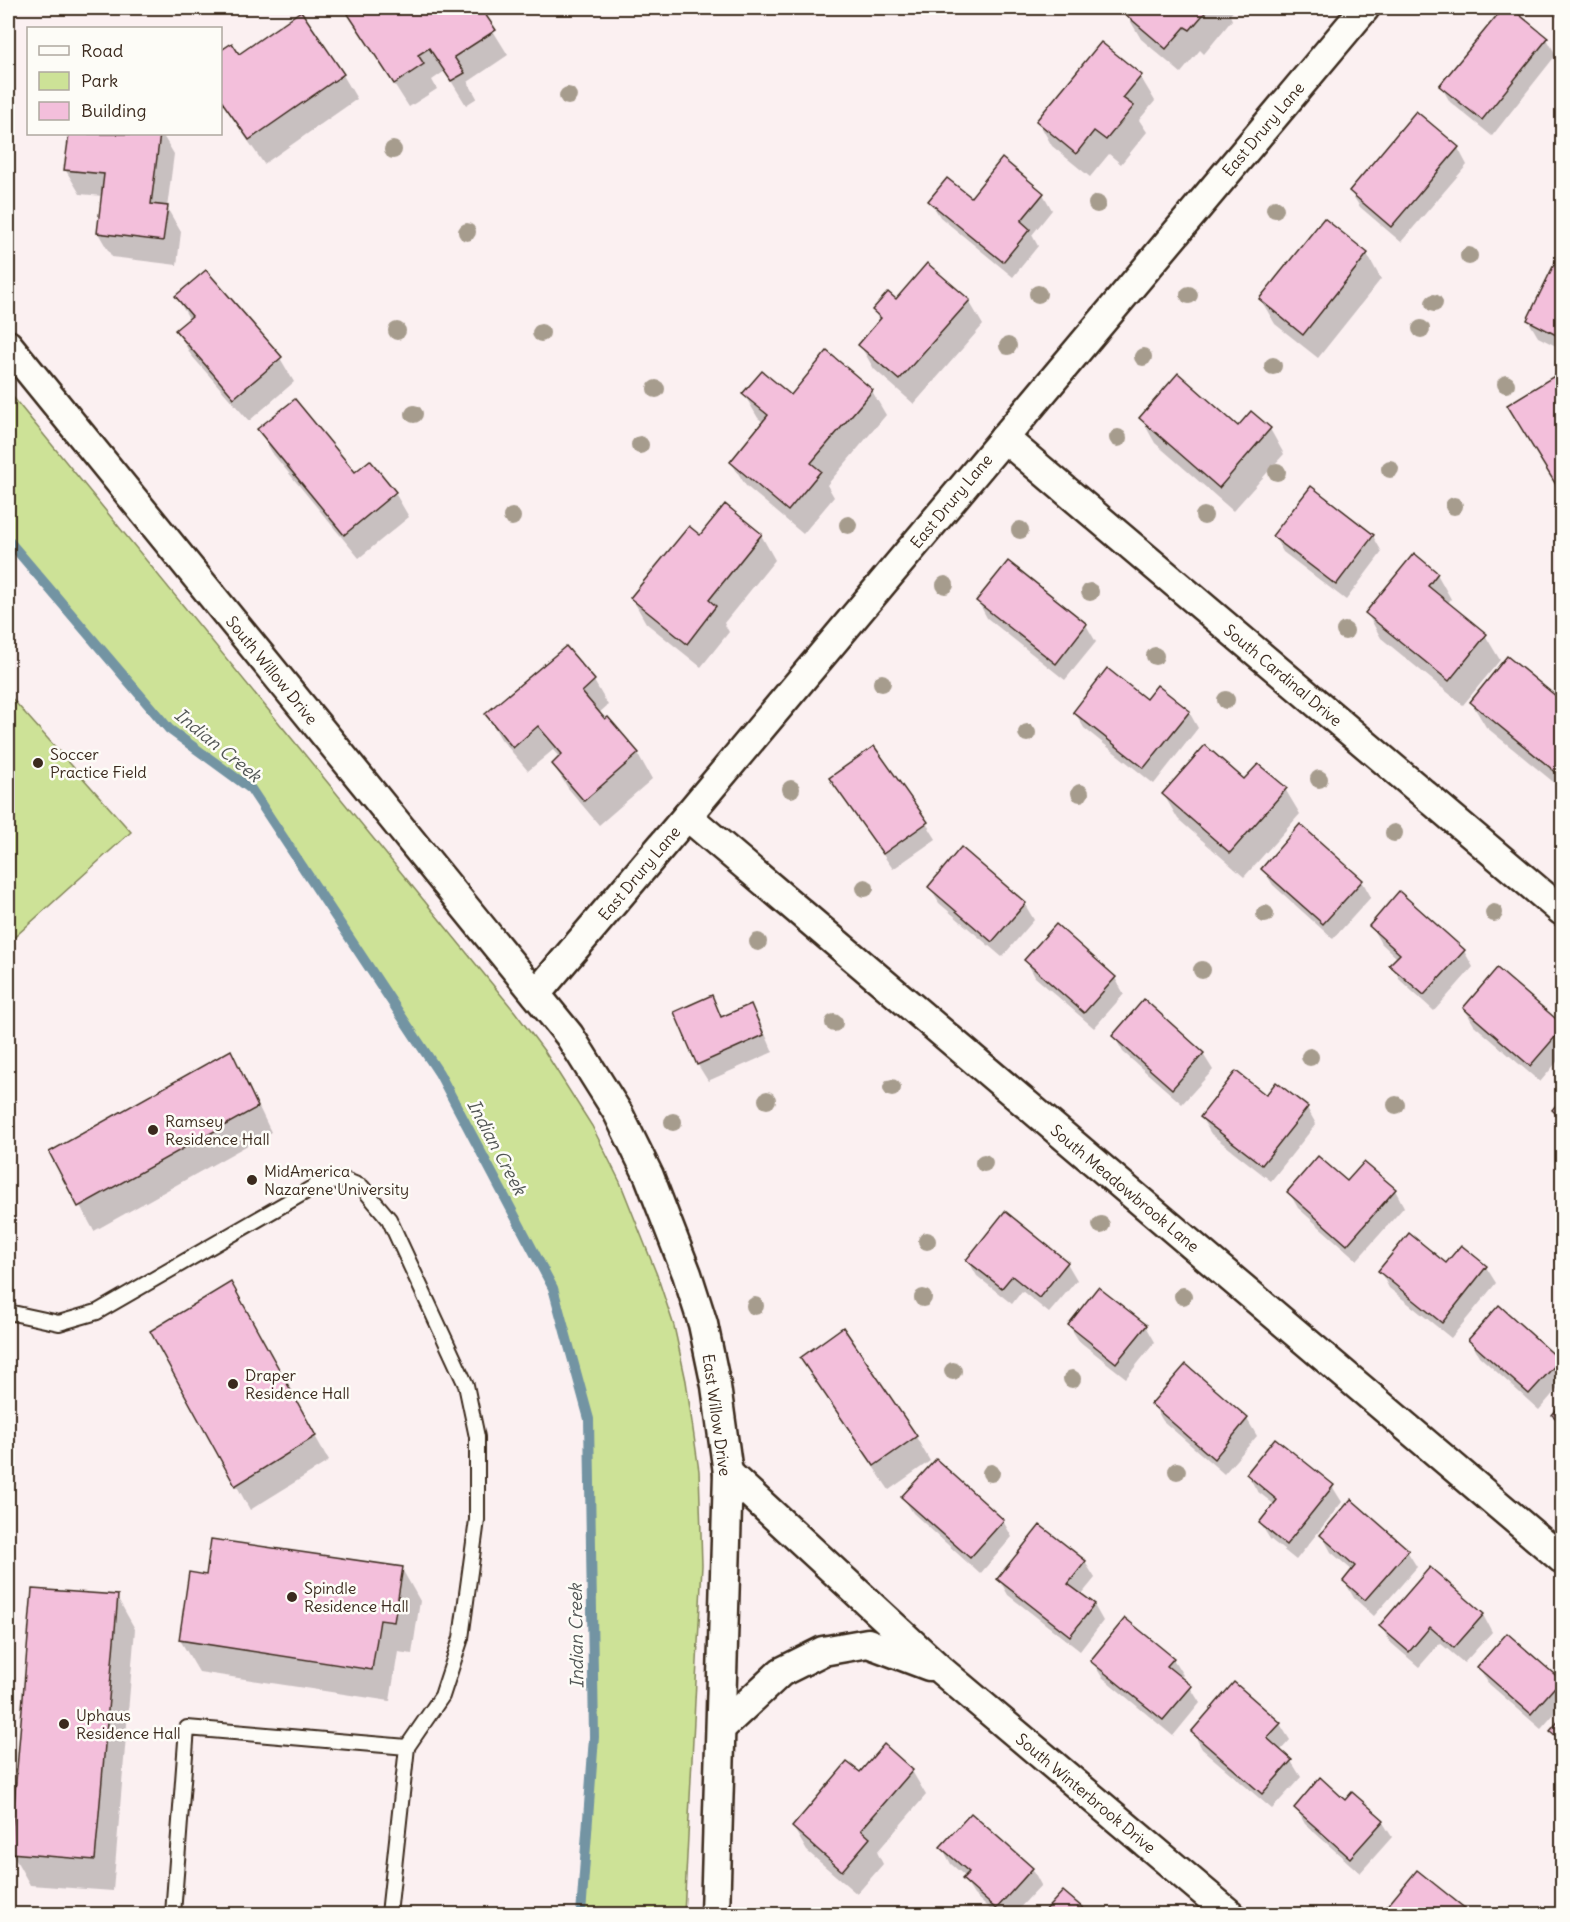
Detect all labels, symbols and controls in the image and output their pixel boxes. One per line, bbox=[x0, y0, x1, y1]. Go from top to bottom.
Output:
legend bbox=[27, 27, 222, 135]
text: Road bbox=[81, 39, 124, 62]
text: Park bbox=[81, 69, 118, 92]
street label: East Drury Lane bbox=[1218, 78, 1308, 180]
text: Building bbox=[81, 99, 146, 122]
street label: East Drury Lane bbox=[906, 450, 996, 552]
street label: South Willow Drive bbox=[222, 612, 322, 728]
street label: South Cardinal Drive bbox=[1220, 620, 1346, 730]
water label: Indian Creek bbox=[170, 703, 267, 788]
place label: Soccer Practice Field bbox=[50, 744, 147, 782]
marker: Soccer Practice Field bbox=[31, 756, 45, 770]
street label: East Drury Lane bbox=[594, 822, 684, 924]
water label: Indian Creek bbox=[462, 1095, 533, 1200]
place label: Ramsey Residence Hall bbox=[165, 1111, 270, 1149]
street label: South Meadowbrook Lane bbox=[1047, 1120, 1203, 1256]
marker: Ramsey Residence Hall bbox=[146, 1123, 160, 1137]
place label: MidAmerica Nazarene University bbox=[264, 1161, 409, 1199]
marker: MidAmerica Nazarene University bbox=[245, 1173, 259, 1187]
street label: East Willow Drive bbox=[699, 1353, 735, 1477]
place label: Draper Residence Hall bbox=[245, 1365, 350, 1403]
marker: Draper Residence Hall bbox=[226, 1377, 240, 1391]
place label: Spindle Residence Hall bbox=[304, 1578, 409, 1616]
water label: Indian Creek bbox=[564, 1582, 588, 1689]
marker: Spindle Residence Hall bbox=[285, 1590, 299, 1604]
place label: Uphaus Residence Hall bbox=[76, 1705, 181, 1743]
marker: Uphaus Residence Hall bbox=[57, 1717, 71, 1731]
street label: South Winterbrook Drive bbox=[1012, 1729, 1160, 1857]

